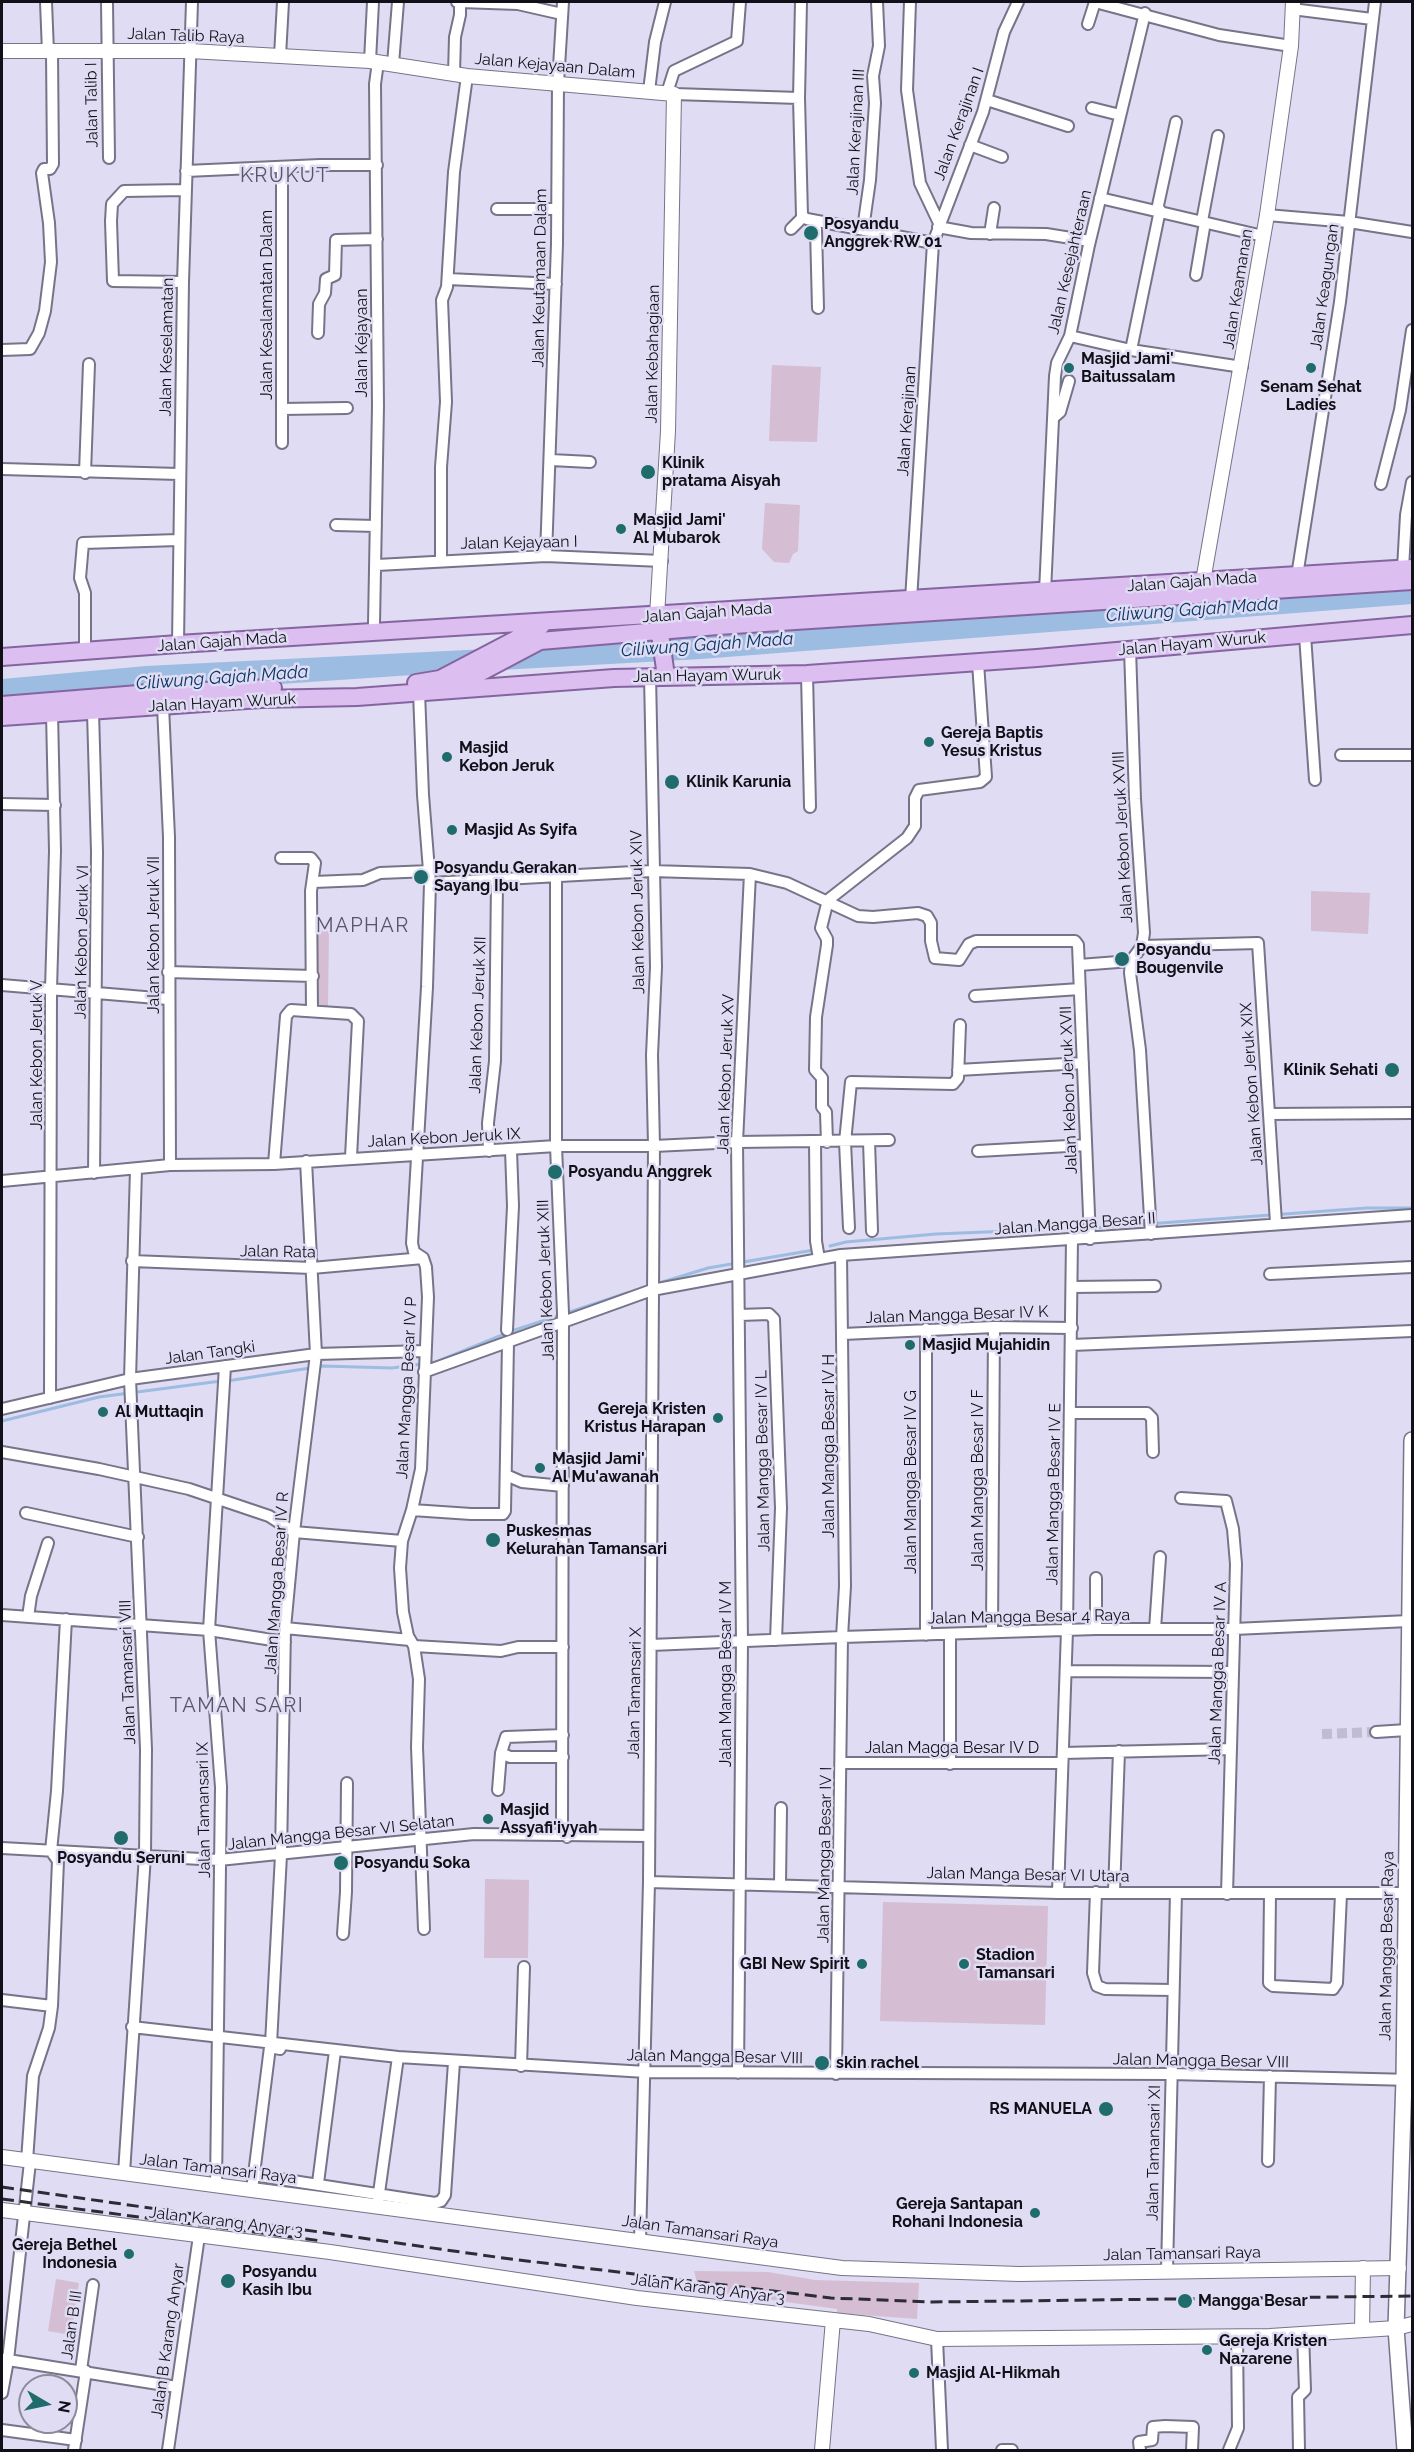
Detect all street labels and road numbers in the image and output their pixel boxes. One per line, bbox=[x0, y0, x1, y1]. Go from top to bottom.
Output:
street label: Jalan Talib Raya bbox=[127, 24, 245, 48]
street label: Jalan Kejayaan Dalam bbox=[474, 49, 636, 83]
street label: Jalan Talib I bbox=[82, 62, 102, 148]
street label: Jalan Kerajinan I bbox=[930, 65, 988, 183]
street label: Jalan Kerajinan III bbox=[843, 68, 869, 196]
street label: Jalan Keutamaan Dalam bbox=[529, 188, 551, 368]
street label: Jalan Kesejahteraan bbox=[1044, 188, 1096, 336]
street label: Jalan Kesalamatan Dalam bbox=[257, 210, 277, 400]
street label: Jalan Keagungan bbox=[1307, 223, 1343, 351]
street label: Jalan Keamanan bbox=[1219, 228, 1257, 350]
street label: Jalan Keselamatan bbox=[156, 277, 178, 417]
street label: Jalan Kebahagiaan bbox=[642, 284, 664, 424]
street label: Jalan Kejayaan bbox=[352, 288, 372, 398]
street label: Jalan Kerajinan bbox=[894, 365, 920, 477]
street label: Jalan Kejayaan I bbox=[460, 532, 578, 554]
street label: Jalan Gajah Mada bbox=[1126, 568, 1258, 596]
street label: Jalan Gajah Mada bbox=[641, 599, 773, 627]
street label: Jalan Gajah Mada bbox=[156, 628, 288, 656]
street label: Jalan Hayam Wuruk bbox=[1117, 628, 1267, 660]
street label: Jalan Hayam Wuruk bbox=[633, 665, 781, 687]
street label: Jalan Hayam Wuruk bbox=[148, 690, 296, 716]
street label: Jalan Kebon Jeruk XVIII bbox=[1109, 750, 1137, 924]
street label: Jalan Kebon Jeruk XIV bbox=[627, 830, 649, 994]
street label: Jalan Kebon Jeruk VII bbox=[144, 856, 164, 1014]
street label: Jalan Kebon Jeruk VI bbox=[71, 865, 93, 1019]
street label: Jalan Kebon Jeruk XII bbox=[466, 936, 490, 1094]
street label: Jalan Kebon Jeruk V bbox=[27, 980, 47, 1130]
street label: Jalan Kebon Jeruk XV bbox=[714, 994, 738, 1154]
street label: Jalan Kebon Jeruk XIX bbox=[1237, 1002, 1267, 1166]
street label: Jalan Kebon Jeruk XVII bbox=[1056, 1006, 1082, 1174]
street label: Jalan Kebon Jeruk IX bbox=[367, 1124, 521, 1152]
street label: Jalan Kebon Jeruk XIII bbox=[534, 1199, 558, 1361]
street label: Jalan Mangga Besar II bbox=[994, 1209, 1156, 1239]
street label: Jalan Rata bbox=[240, 1242, 316, 1262]
street label: Jalan Mangga Besar IV P bbox=[393, 1296, 421, 1480]
street label: Jalan Mangga Besar IV K bbox=[865, 1302, 1049, 1328]
street label: Jalan Tangki bbox=[164, 1337, 256, 1369]
street label: Jalan Mangga Besar IV H bbox=[819, 1354, 839, 1538]
street label: Jalan Mangga Besar IV L bbox=[752, 1370, 774, 1552]
street label: Jalan Mangga Besar IV F bbox=[968, 1389, 988, 1571]
street label: Jalan Mangga Besar IV G bbox=[901, 1390, 921, 1574]
street label: Jalan Mangga Besar IV E bbox=[1043, 1403, 1065, 1585]
street label: Jalan Mangga Besar IV R bbox=[261, 1491, 293, 1675]
street label: Jalan Mangga Besar IV M bbox=[716, 1581, 736, 1767]
street label: Jalan Mangga Besar IV A bbox=[1205, 1581, 1231, 1765]
street label: Jalan Tamansari VIII bbox=[116, 1599, 140, 1745]
street label: Jalan Mangga Besar 4 Raya bbox=[928, 1606, 1130, 1628]
street label: Jalan Tamansari X bbox=[624, 1627, 646, 1759]
street label: Jalan Magga Besar IV D bbox=[865, 1738, 1039, 1758]
street label: Jalan Tamansari IX bbox=[193, 1742, 215, 1878]
street label: Jalan Mangga Besar IV I bbox=[814, 1767, 836, 1943]
street label: Jalan Mangga Besar VI Selatan bbox=[227, 1812, 455, 1854]
street label: Jalan Mangga Besar Raya bbox=[1376, 1851, 1398, 2041]
street label: Jalan Manga Besar VI Utara bbox=[926, 1864, 1130, 1886]
street label: Jalan Mangga Besar VIII bbox=[627, 2046, 803, 2068]
street label: Jalan Mangga Besar VIII bbox=[1113, 2050, 1289, 2072]
street label: Jalan Tamansari XI bbox=[1143, 2085, 1165, 2221]
street label: Jalan Tamansari Raya bbox=[138, 2150, 298, 2188]
street label: Jalan Karang Anyar 3 bbox=[148, 2203, 304, 2241]
street label: Jalan Tamansari Raya bbox=[620, 2212, 780, 2252]
street label: Jalan Tamansari Raya bbox=[1103, 2243, 1261, 2265]
street label: Jalan B Karang Anyar bbox=[148, 2262, 188, 2420]
street label: Jalan Karang Anyar 3 bbox=[630, 2270, 786, 2308]
street label: Jalan B III bbox=[58, 2289, 86, 2361]

